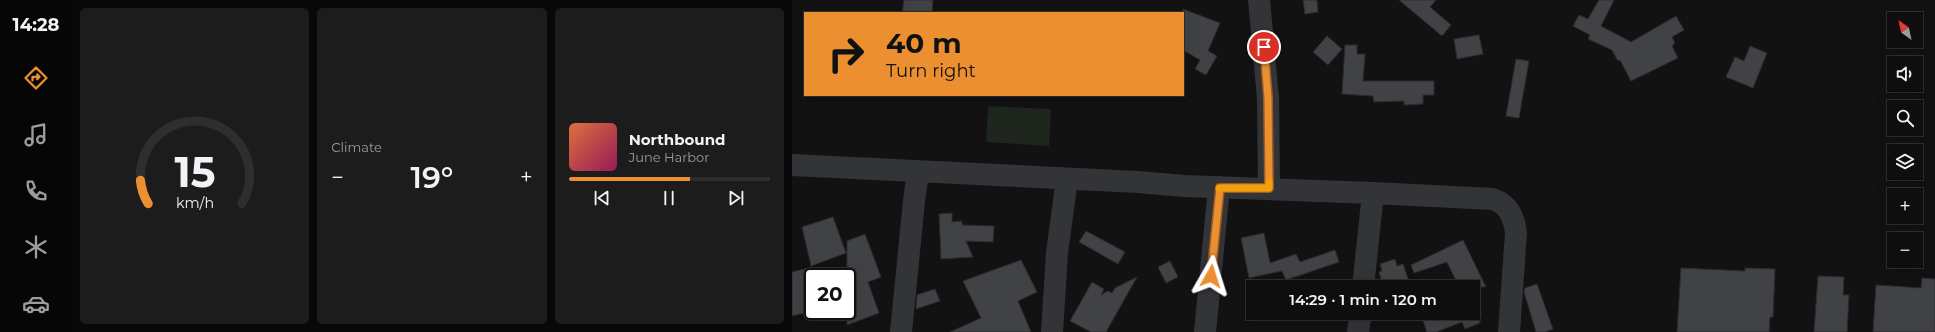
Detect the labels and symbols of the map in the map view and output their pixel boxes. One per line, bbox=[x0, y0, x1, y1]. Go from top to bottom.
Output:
north arrow bbox=[1887, 12, 1923, 48]
pin bbox=[1247, 30, 1281, 64]
position arrow bbox=[1190, 255, 1232, 297]
speed limit sign: 20 bbox=[804, 268, 856, 320]

